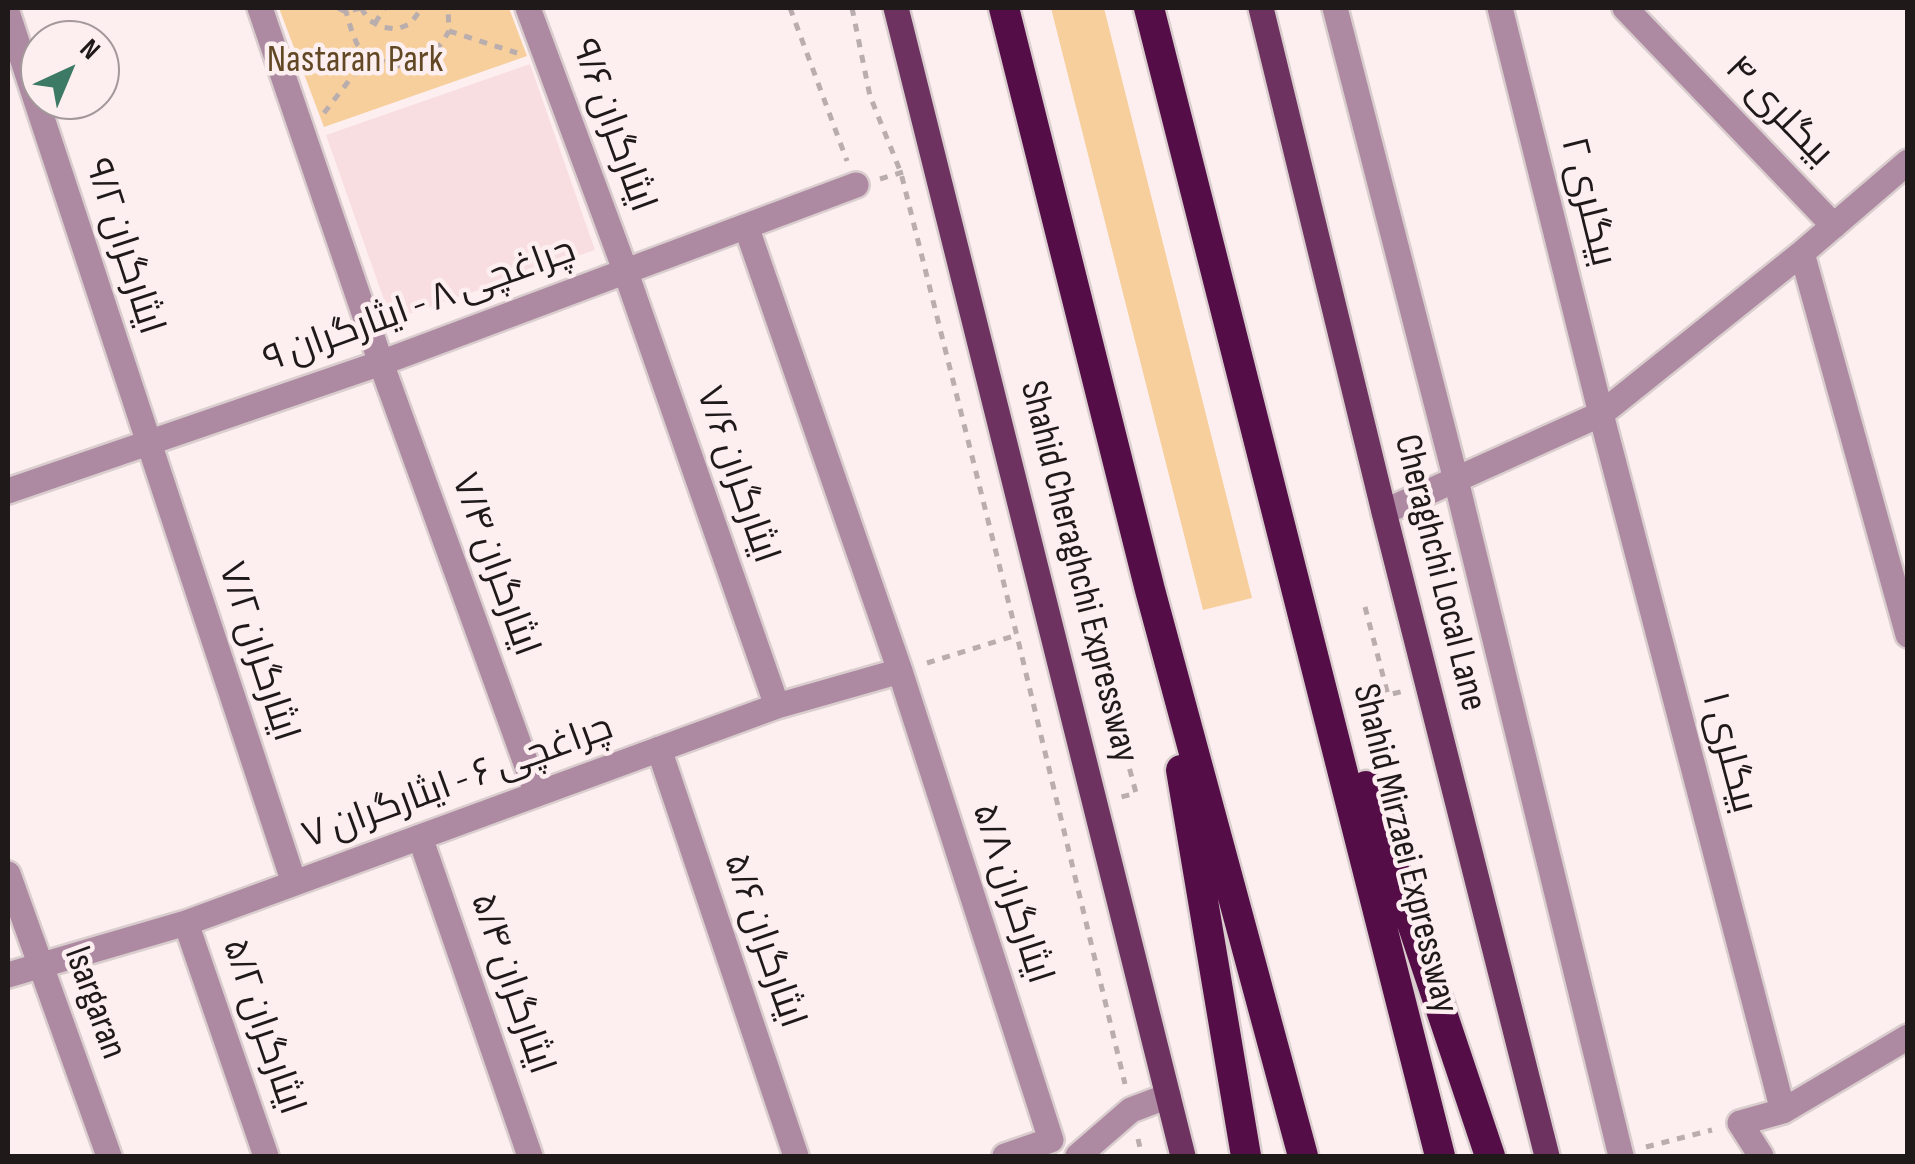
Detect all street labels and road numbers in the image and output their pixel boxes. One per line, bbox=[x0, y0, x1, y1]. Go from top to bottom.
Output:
street label: ایثارگران ۹/۶ bbox=[560, 33, 664, 219]
street label: بیگلری ۴ bbox=[1714, 47, 1842, 177]
street label: بیگلری ۲ bbox=[1549, 133, 1625, 271]
street label: ایثارگران ۹/۲ bbox=[73, 153, 173, 341]
street label: چراغچی ۸ - ایثارگران ۹ bbox=[258, 228, 582, 384]
street label: Shahid Cheraghchi Expressway bbox=[1009, 377, 1147, 767]
street label: ایثارگران ۷/۶ bbox=[684, 380, 788, 570]
street label: Cheraghchi Local Lane bbox=[1383, 430, 1495, 716]
street label: ایثارگران ۷/۴ bbox=[440, 467, 548, 663]
street label: ایثارگران ۷/۲ bbox=[207, 556, 307, 748]
street label: Shahid Mirzaei Expressway bbox=[1341, 680, 1467, 1018]
street label: بیگلری ۱ bbox=[1690, 688, 1766, 818]
street label: چراغچی ۶ - ایثارگران ۷ bbox=[297, 706, 619, 860]
street label: ایثارگران ۵/۸ bbox=[960, 798, 1062, 990]
street label: ایثارگران ۵/۶ bbox=[712, 848, 814, 1034]
street label: ایثارگران ۵/۴ bbox=[459, 888, 563, 1080]
street label: ایثارگران ۵/۲ bbox=[211, 933, 313, 1121]
street label: Isargaran bbox=[53, 941, 135, 1065]

